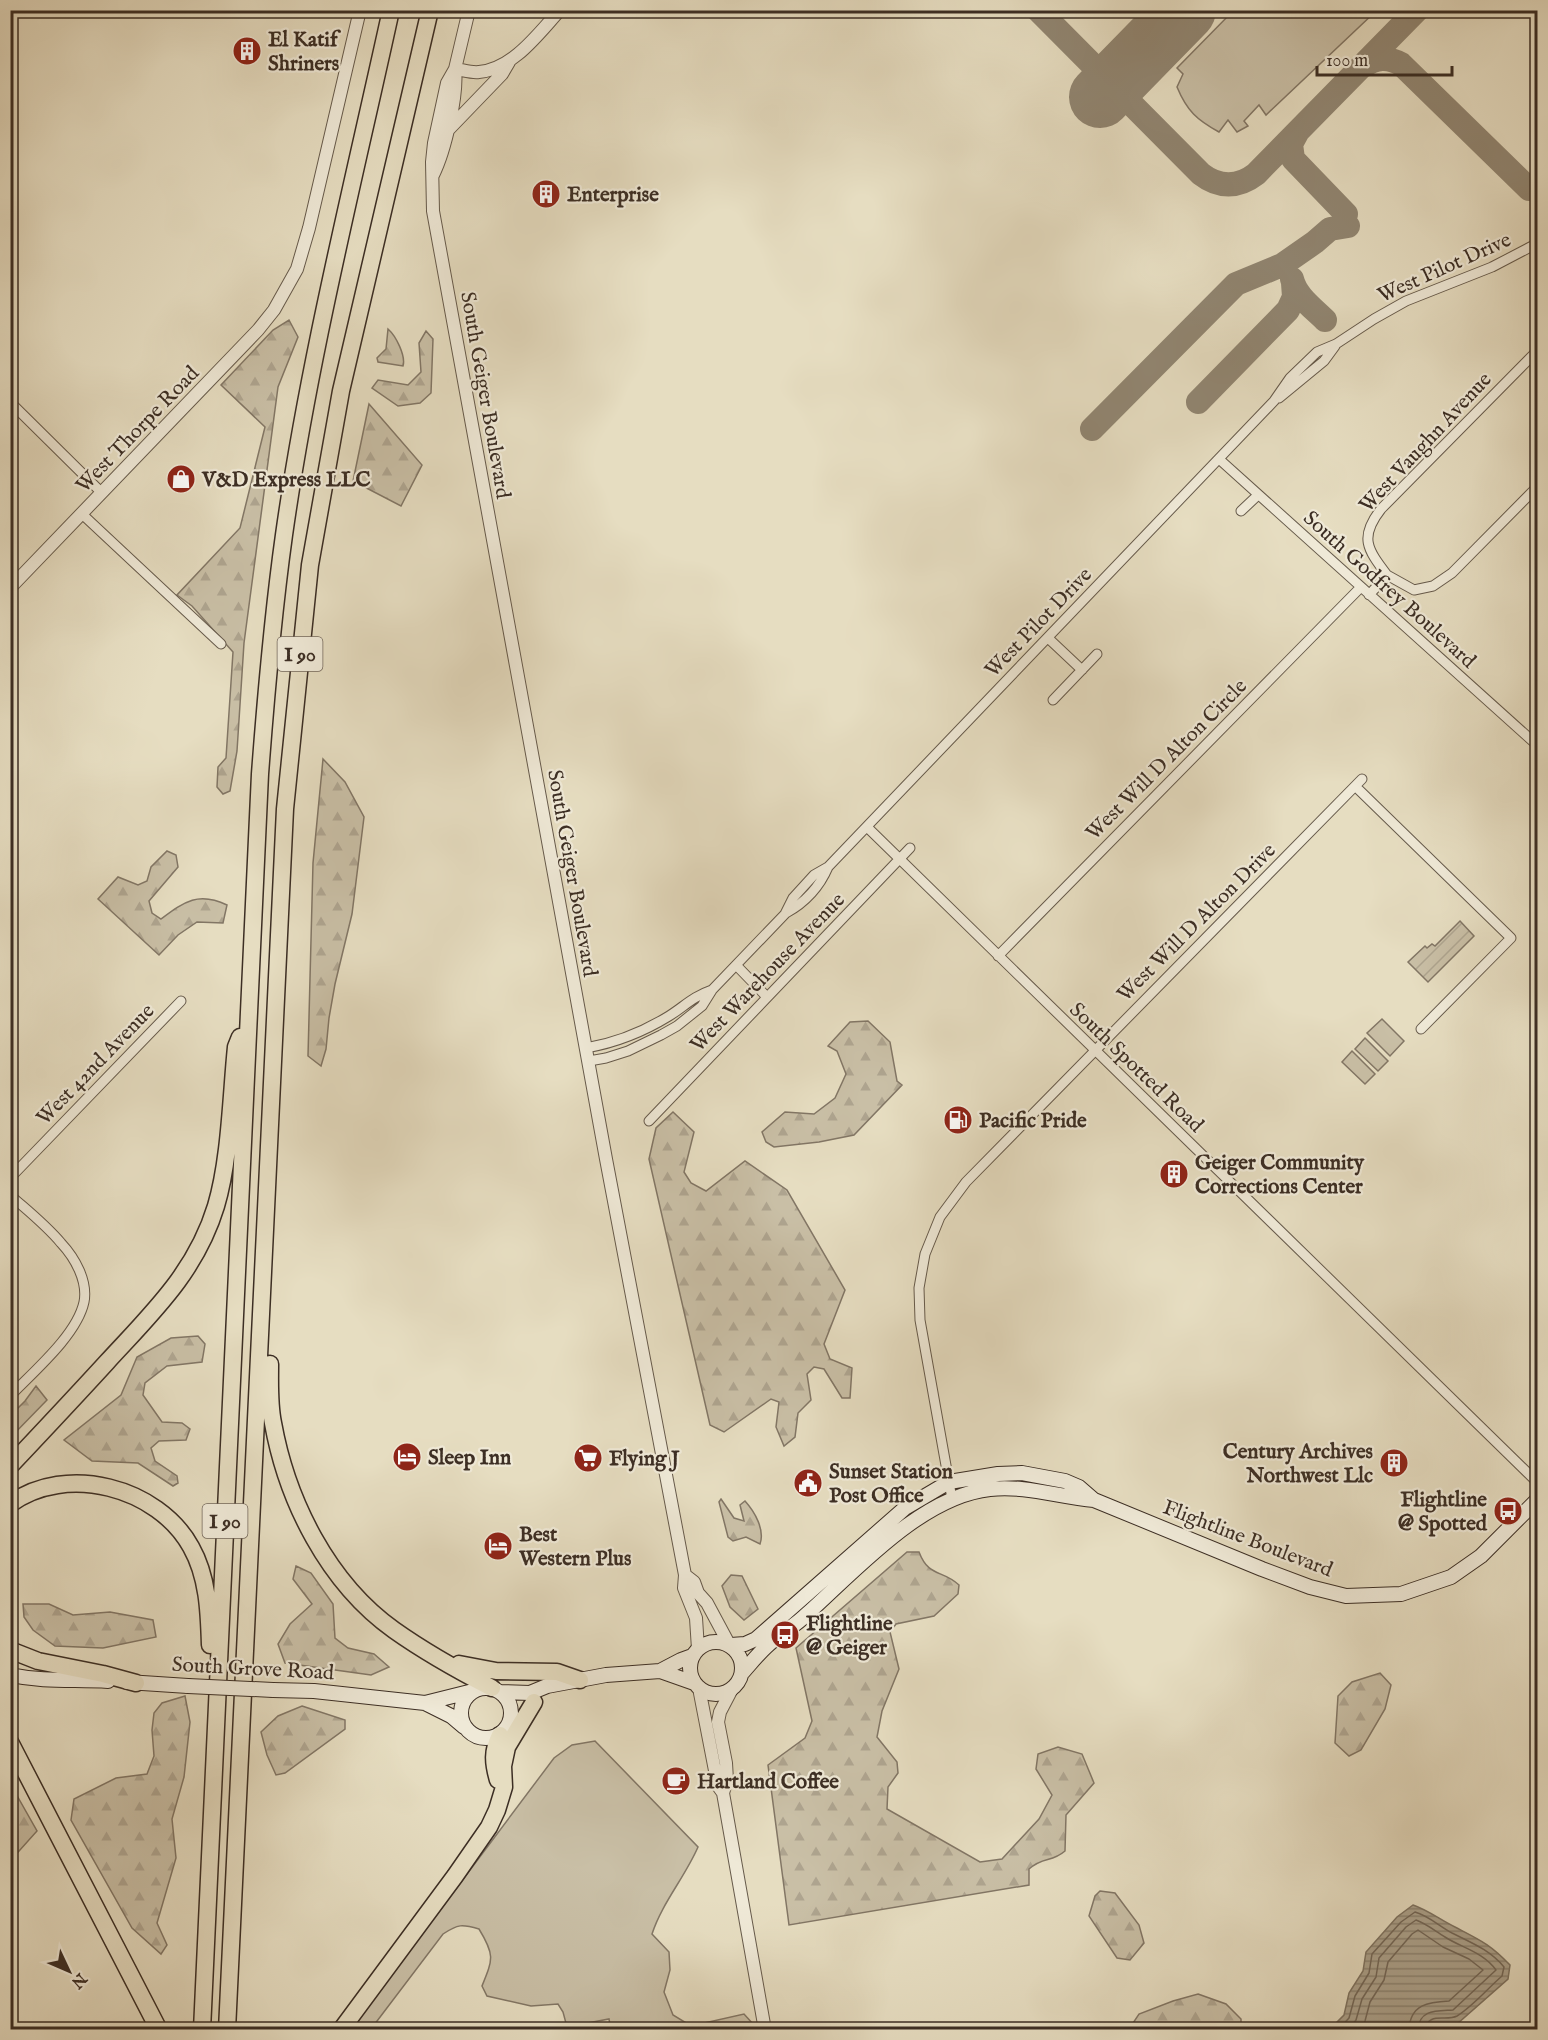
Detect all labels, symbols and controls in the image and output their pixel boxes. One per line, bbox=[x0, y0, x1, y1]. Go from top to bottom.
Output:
place label: El Katif Shriners bbox=[268, 27, 341, 78]
building icon: El Katif Shriners bbox=[231, 35, 263, 67]
scale bar bbox=[1317, 39, 1452, 77]
text: 100 m bbox=[1326, 50, 1368, 73]
building icon: Enterprise bbox=[530, 178, 562, 210]
place label: Enterprise bbox=[567, 182, 659, 209]
street label: West Pilot Drive bbox=[1374, 227, 1516, 310]
street label: South Geiger Boulevard bbox=[453, 290, 516, 502]
street label: West Thorpe Road bbox=[71, 360, 206, 499]
street label: West Vaughn Avenue bbox=[1354, 367, 1499, 519]
shop icon: V&D Express LLC bbox=[165, 463, 197, 495]
place label: V&D Express LLC bbox=[201, 467, 371, 494]
street label: South Godfrey Boulevard bbox=[1297, 505, 1482, 675]
street label: West Pilot Drive bbox=[980, 562, 1099, 684]
road number: I 90 bbox=[278, 637, 322, 671]
street label: West Will D Alton Circle bbox=[1081, 673, 1254, 847]
street label: South Geiger Boulevard bbox=[540, 768, 603, 980]
street label: West Will D Alton Drive bbox=[1112, 838, 1283, 1008]
street label: West Warehouse Avenue bbox=[685, 887, 852, 1059]
street label: South Spotted Road bbox=[1063, 997, 1209, 1140]
street label: West 42nd Avenue bbox=[31, 998, 161, 1132]
fuel station icon: Pacific Pride bbox=[942, 1104, 974, 1136]
place label: Pacific Pride bbox=[979, 1108, 1087, 1135]
place label: Geiger Community Corrections Center bbox=[1195, 1150, 1365, 1201]
building icon: Geiger Community Corrections Center bbox=[1158, 1158, 1190, 1190]
place label: Century Archives Northwest Llc bbox=[1223, 1439, 1373, 1490]
hotel icon: Sleep Inn bbox=[391, 1441, 423, 1473]
supermarket icon: Flying J bbox=[572, 1442, 604, 1474]
place label: Sleep Inn bbox=[428, 1445, 511, 1472]
place label: Flying J bbox=[609, 1446, 680, 1473]
building icon: Century Archives Northwest Llc bbox=[1378, 1447, 1410, 1479]
place label: Sunset Station Post Office bbox=[829, 1459, 953, 1510]
public building icon: Sunset Station Post Office bbox=[792, 1467, 824, 1499]
place label: Flightline @ Spotted bbox=[1398, 1487, 1488, 1538]
street label: Flightline Boulevard bbox=[1159, 1495, 1337, 1584]
bus stop icon: Flightline @ Spotted bbox=[1492, 1495, 1524, 1527]
road number: I 90 bbox=[202, 1504, 248, 1538]
place label: Best Western Plus bbox=[518, 1522, 631, 1573]
hotel icon: Best Western Plus bbox=[482, 1530, 514, 1562]
place label: Flightline @ Geiger bbox=[806, 1611, 893, 1662]
bus stop icon: Flightline @ Geiger bbox=[769, 1619, 801, 1651]
street label: South Grove Road bbox=[171, 1652, 335, 1687]
cafe icon: Hartland Coffee bbox=[660, 1765, 692, 1797]
place label: Hartland Coffee bbox=[697, 1769, 839, 1796]
north arrow bbox=[39, 1941, 99, 2001]
text: N bbox=[66, 1967, 91, 1992]

